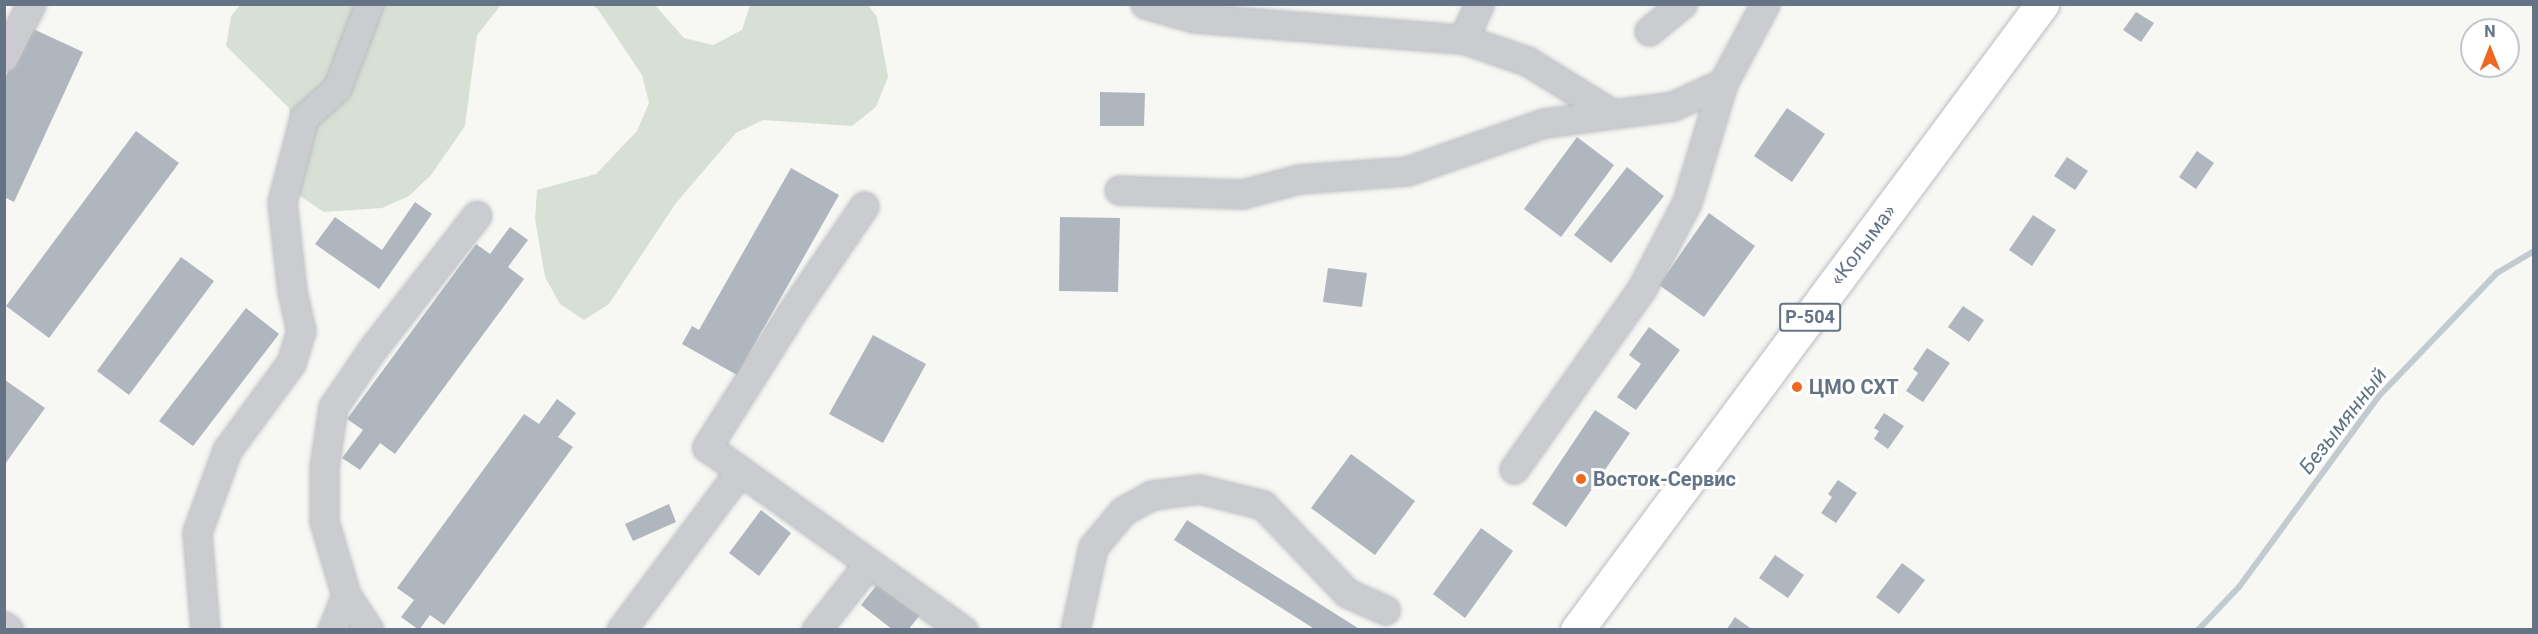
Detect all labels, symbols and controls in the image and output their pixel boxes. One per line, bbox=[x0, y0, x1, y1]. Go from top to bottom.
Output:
north arrow bbox=[2460, 18, 2520, 78]
text: N bbox=[2484, 22, 2496, 41]
street label: «Колыма» bbox=[1825, 200, 1901, 290]
road number: Р-504 bbox=[1778, 302, 1842, 332]
water label: Безымянный bbox=[2294, 363, 2392, 479]
place label: ЦМО СХТ bbox=[1809, 375, 1899, 399]
marker: ЦМО СХТ bbox=[1790, 380, 1804, 394]
place label: Восток-Сервис bbox=[1593, 467, 1736, 491]
marker: Восток-Сервис bbox=[1574, 472, 1588, 486]

